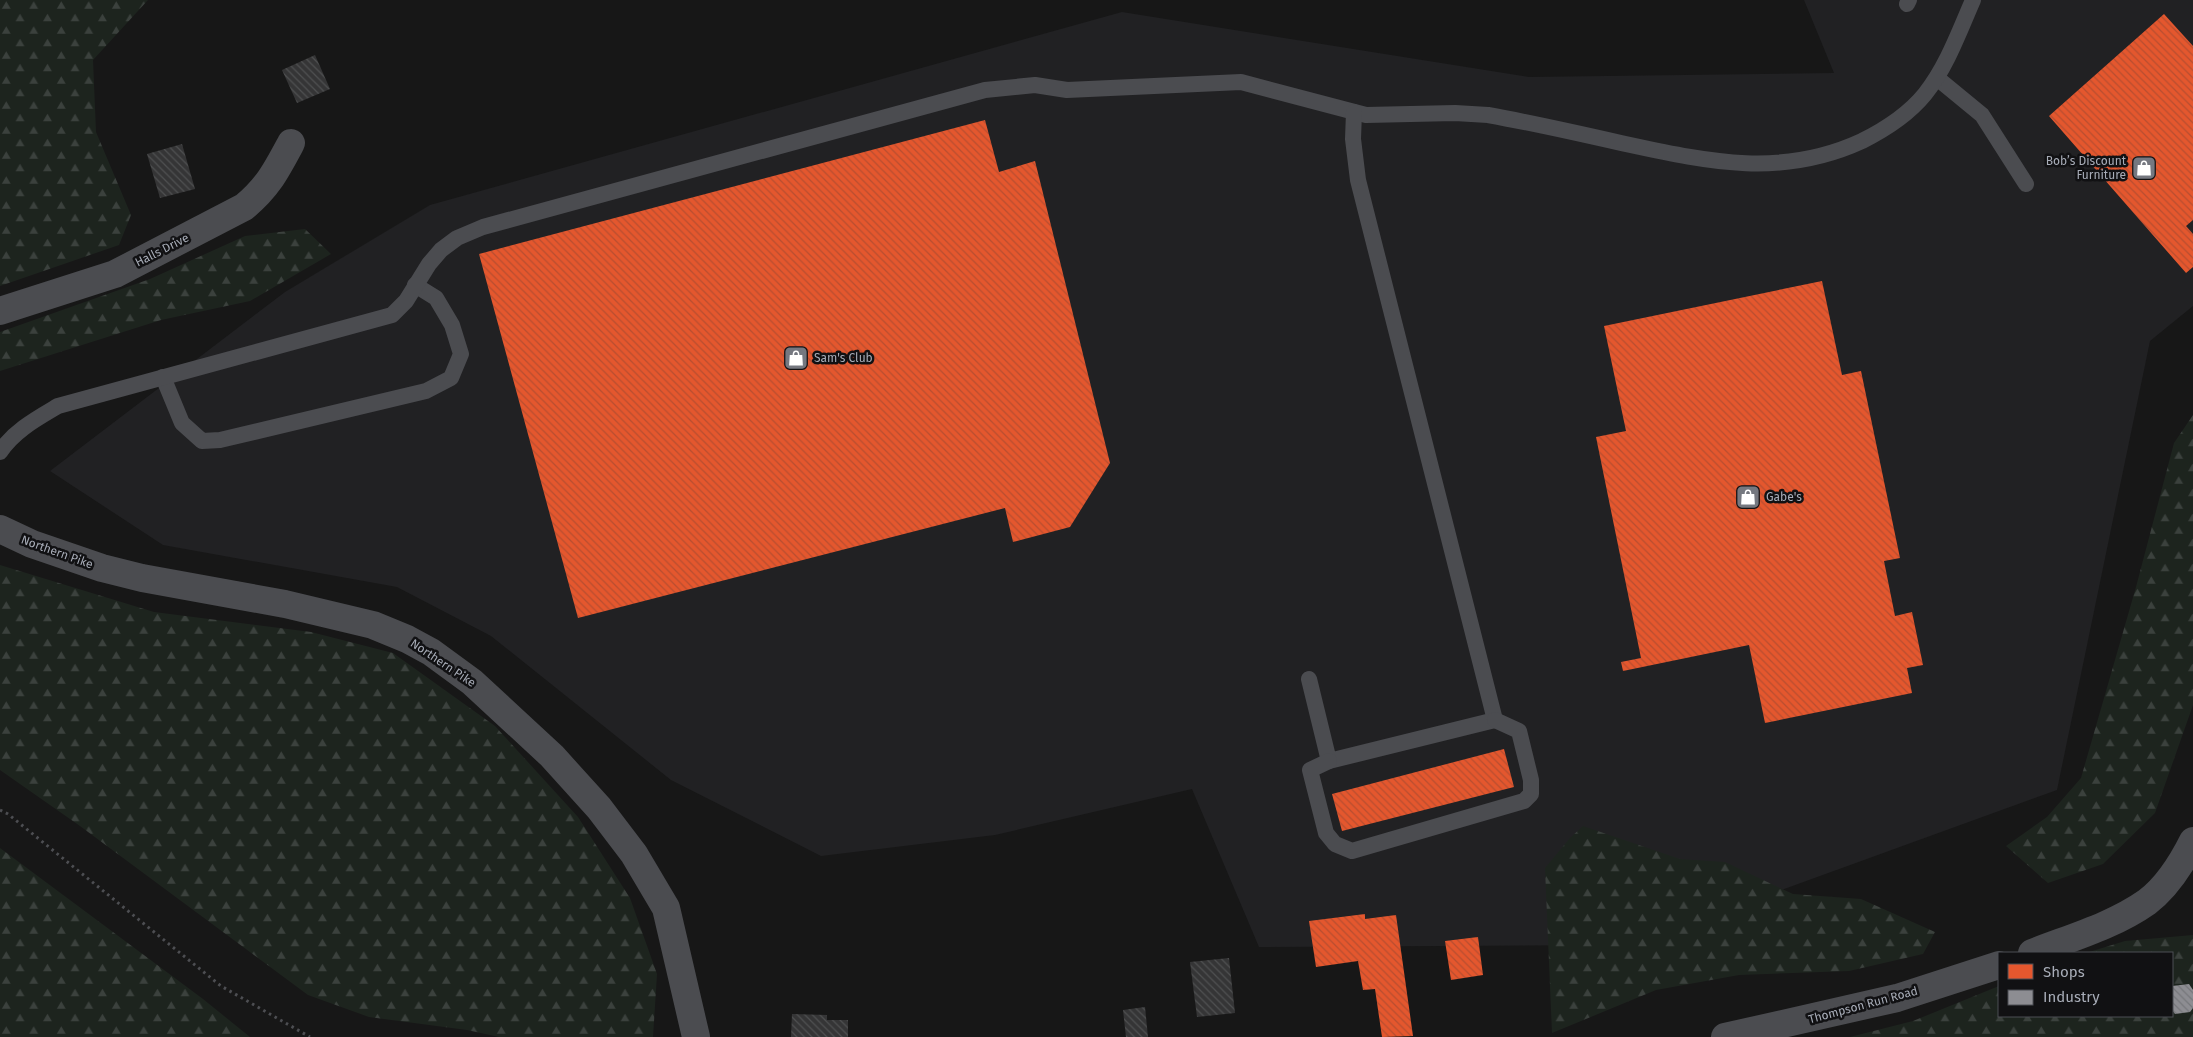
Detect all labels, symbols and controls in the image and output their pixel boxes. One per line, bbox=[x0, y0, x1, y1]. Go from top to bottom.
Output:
place label: Bob’s Discount Furniture bbox=[2046, 154, 2127, 182]
shop icon: Bob’s Discount Furniture bbox=[2131, 155, 2157, 181]
street label: Halls Drive bbox=[133, 230, 191, 270]
shop icon: Sam's Club bbox=[783, 345, 809, 371]
place label: Sam's Club bbox=[814, 351, 873, 365]
shop icon: Gabe's bbox=[1735, 484, 1761, 510]
place label: Gabe's bbox=[1766, 490, 1802, 504]
street label: Northern Pike bbox=[19, 533, 95, 571]
street label: Northern Pike bbox=[408, 636, 478, 690]
legend bbox=[1998, 952, 2173, 1017]
text: Shops bbox=[2043, 963, 2085, 981]
street label: Thompson Run Road bbox=[1807, 984, 1919, 1026]
text: Industry bbox=[2043, 988, 2100, 1006]

